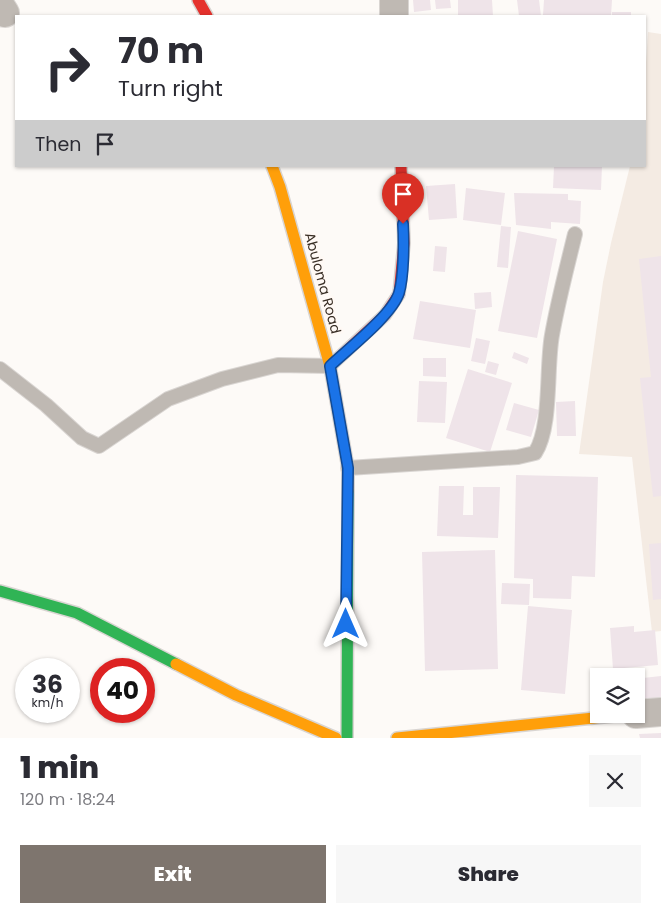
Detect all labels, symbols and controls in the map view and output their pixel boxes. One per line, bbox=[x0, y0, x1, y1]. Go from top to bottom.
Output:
text: 70 m bbox=[118, 26, 204, 75]
icon: right bbox=[35, 35, 100, 100]
text: Turn right bbox=[118, 73, 223, 104]
icon: arrive bbox=[91, 130, 119, 158]
text: Then bbox=[35, 131, 81, 158]
pin bbox=[382, 173, 424, 224]
icon: arrive bbox=[389, 180, 417, 208]
street label: Abuloma Road bbox=[300, 230, 346, 336]
position arrow bbox=[319, 597, 371, 649]
speed limit sign: 40 bbox=[90, 658, 155, 723]
text: 36 bbox=[32, 667, 63, 702]
map controls bbox=[590, 668, 645, 723]
button: layers bbox=[590, 668, 645, 723]
text: km/h bbox=[32, 694, 63, 711]
text: 1 min bbox=[20, 746, 99, 789]
button: close bbox=[589, 755, 641, 807]
text: 120 m · 18:24 bbox=[20, 788, 115, 811]
button: Exit bbox=[20, 845, 326, 903]
button: Share bbox=[336, 845, 641, 903]

